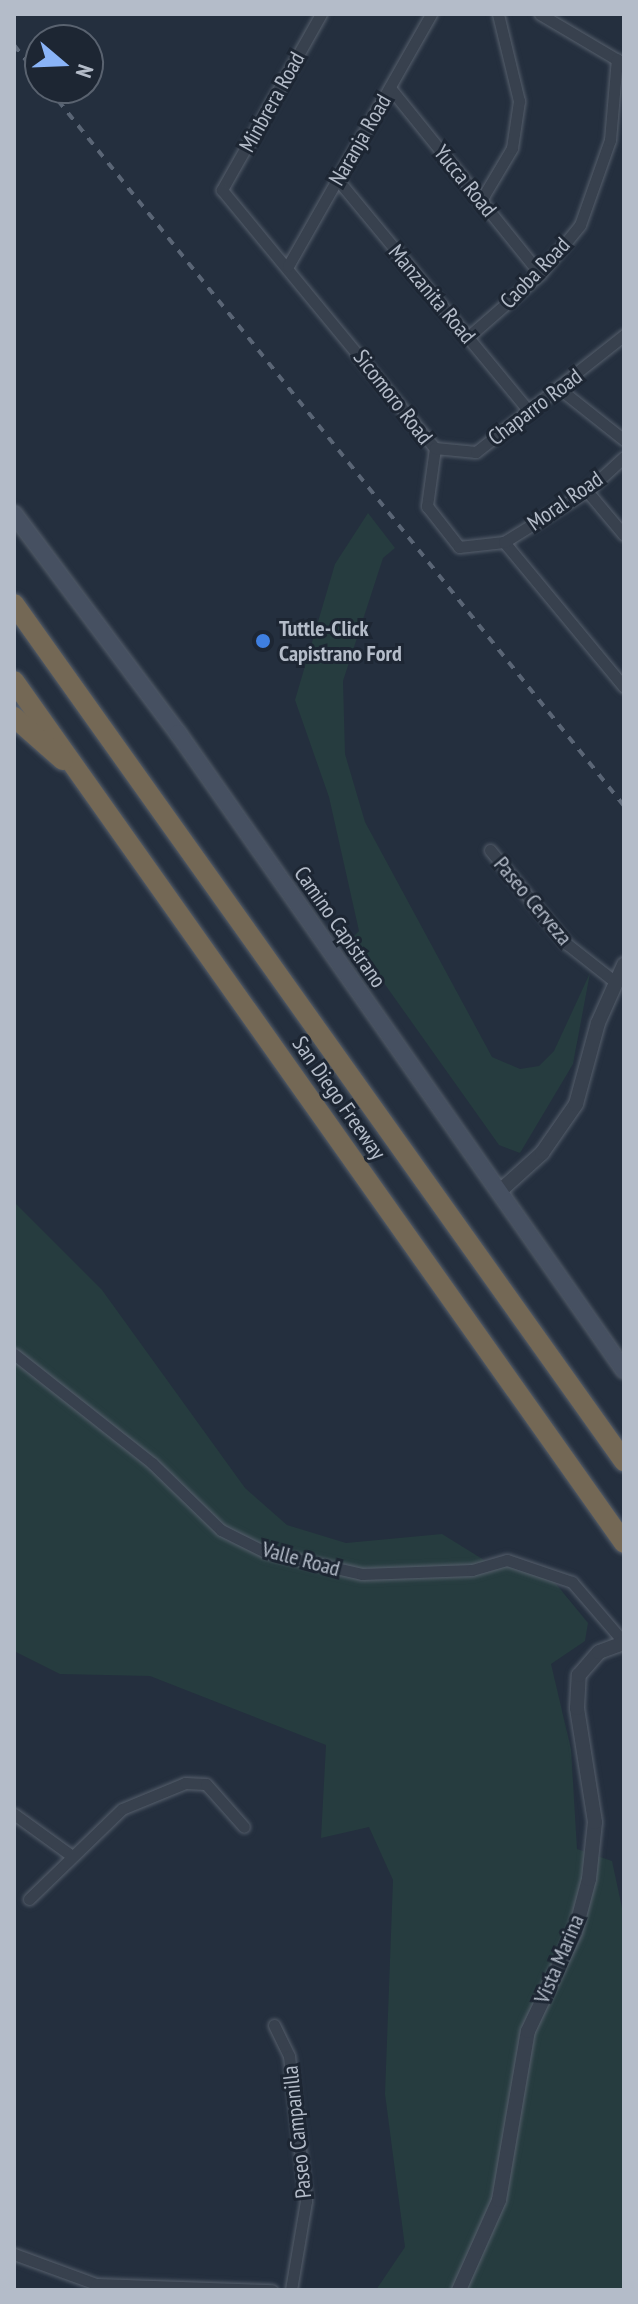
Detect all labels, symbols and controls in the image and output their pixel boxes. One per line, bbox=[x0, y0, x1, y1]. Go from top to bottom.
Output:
north arrow bbox=[24, 24, 104, 104]
street label: Minbrera Road bbox=[234, 47, 310, 157]
text: N bbox=[70, 61, 100, 81]
street label: Naranja Road bbox=[323, 90, 397, 190]
street label: Yucca Road bbox=[428, 140, 502, 222]
street label: Caoba Road bbox=[495, 232, 575, 314]
street label: Manzanita Road bbox=[383, 239, 481, 349]
street label: Sicomoro Road bbox=[348, 344, 438, 450]
street label: Chaparro Road bbox=[483, 363, 587, 451]
street label: Moral Road bbox=[522, 466, 608, 536]
place label: Tuttle-Click Capistrano Ford bbox=[279, 615, 402, 666]
marker: Tuttle-Click Capistrano Ford bbox=[254, 632, 272, 650]
street label: Paseo Cerveza bbox=[488, 851, 578, 951]
street label: Camino Capistrano bbox=[288, 861, 392, 993]
street label: San Diego Freeway bbox=[287, 1031, 391, 1165]
street label: Valle Road bbox=[259, 1536, 343, 1582]
street label: Vista Marina bbox=[528, 1911, 590, 2007]
street label: Paseo Campanilla bbox=[277, 2064, 317, 2200]

